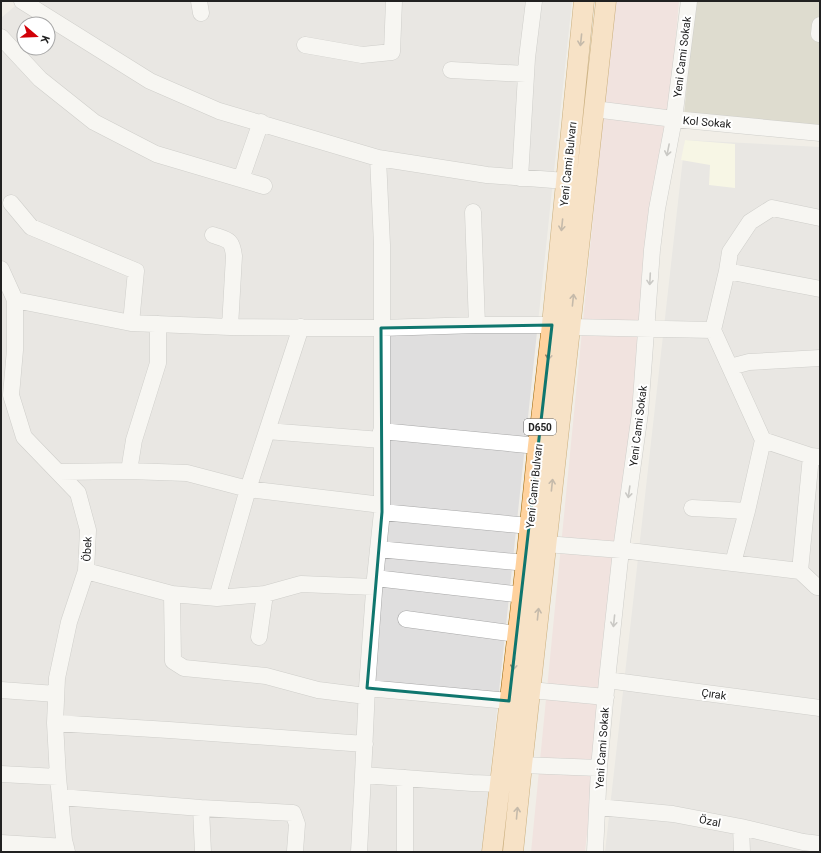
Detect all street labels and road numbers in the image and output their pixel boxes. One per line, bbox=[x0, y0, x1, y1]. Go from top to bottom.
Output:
street label: Yeni Cami Sokak bbox=[671, 15, 694, 98]
street label: Kol Sokak bbox=[682, 114, 732, 131]
street label: Yeni Cami Bulvarı bbox=[558, 121, 579, 207]
street label: Yeni Cami Sokak bbox=[627, 384, 650, 467]
road number: D650 bbox=[524, 419, 556, 435]
street label: Yeni Cami Bulvarı bbox=[524, 443, 545, 529]
street label: Öbek bbox=[80, 536, 95, 562]
street label: Çırak bbox=[701, 686, 728, 703]
street label: Yeni Cami Sokak bbox=[593, 706, 612, 789]
street label: Özal bbox=[698, 813, 722, 830]

